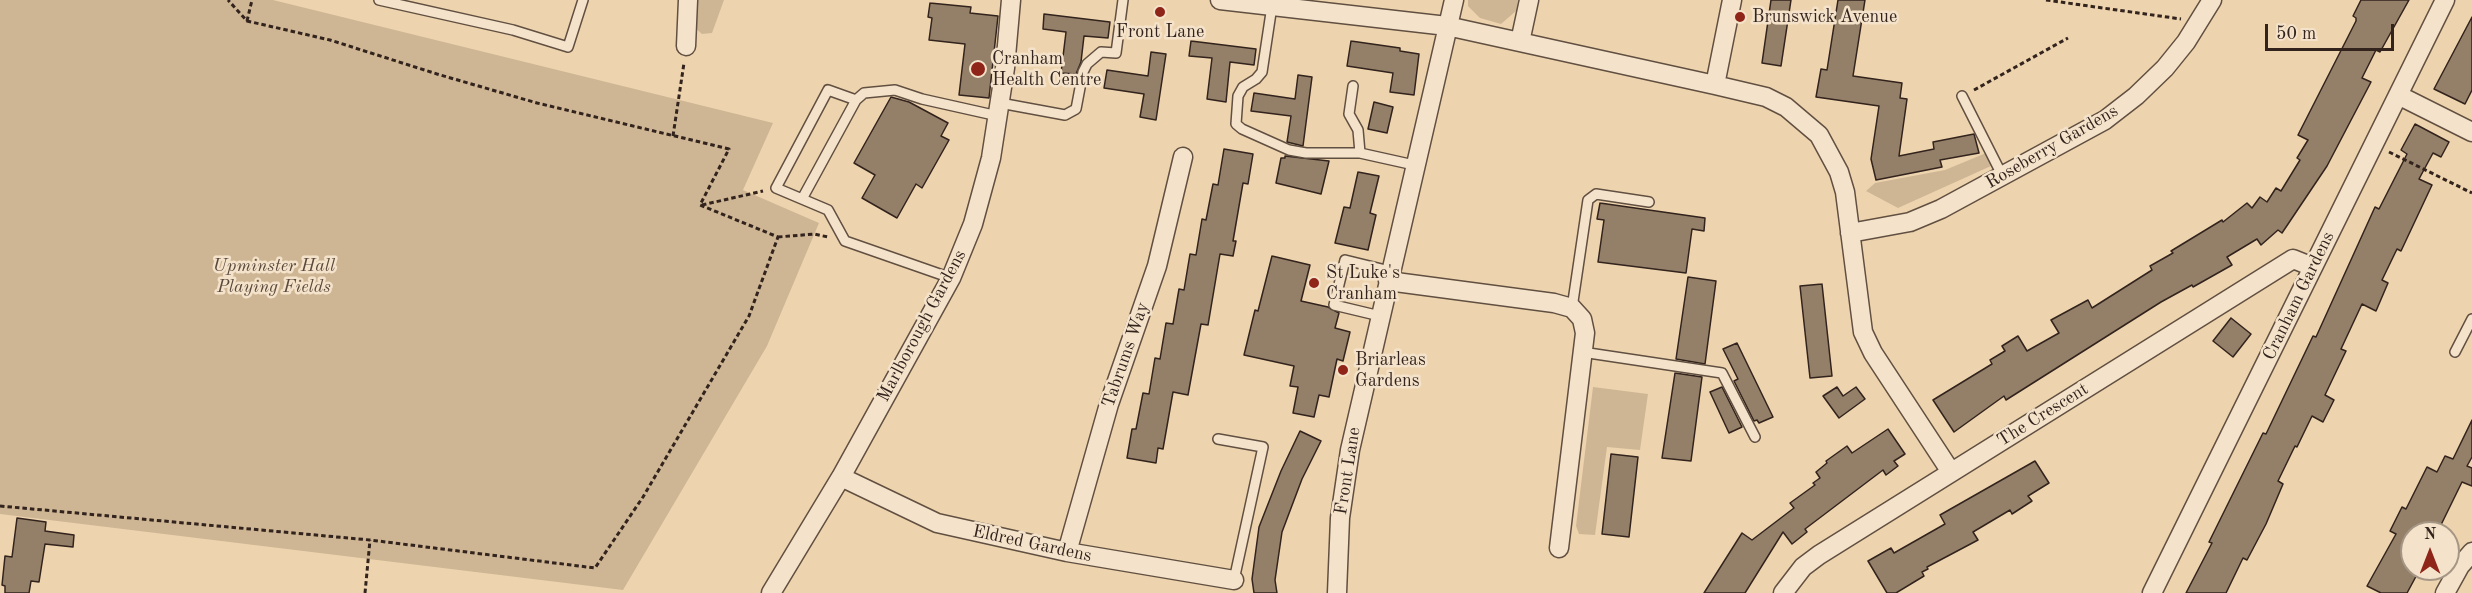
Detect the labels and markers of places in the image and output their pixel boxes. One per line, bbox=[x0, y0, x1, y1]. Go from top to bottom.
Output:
marker: Front Lane bbox=[1153, 5, 1167, 19]
place label: Brunswick Avenue bbox=[1752, 6, 1897, 28]
marker: Brunswick Avenue bbox=[1733, 10, 1747, 24]
place label: Front Lane bbox=[1116, 21, 1204, 43]
place label: Cranham Health Centre bbox=[992, 48, 1101, 90]
marker: Cranham Health Centre bbox=[969, 60, 987, 78]
place label: St Luke's Cranham bbox=[1326, 262, 1400, 304]
marker: St Luke's Cranham bbox=[1307, 276, 1321, 290]
place label: Briarleas Gardens bbox=[1355, 349, 1426, 392]
marker: Briarleas Gardens bbox=[1336, 363, 1350, 377]

